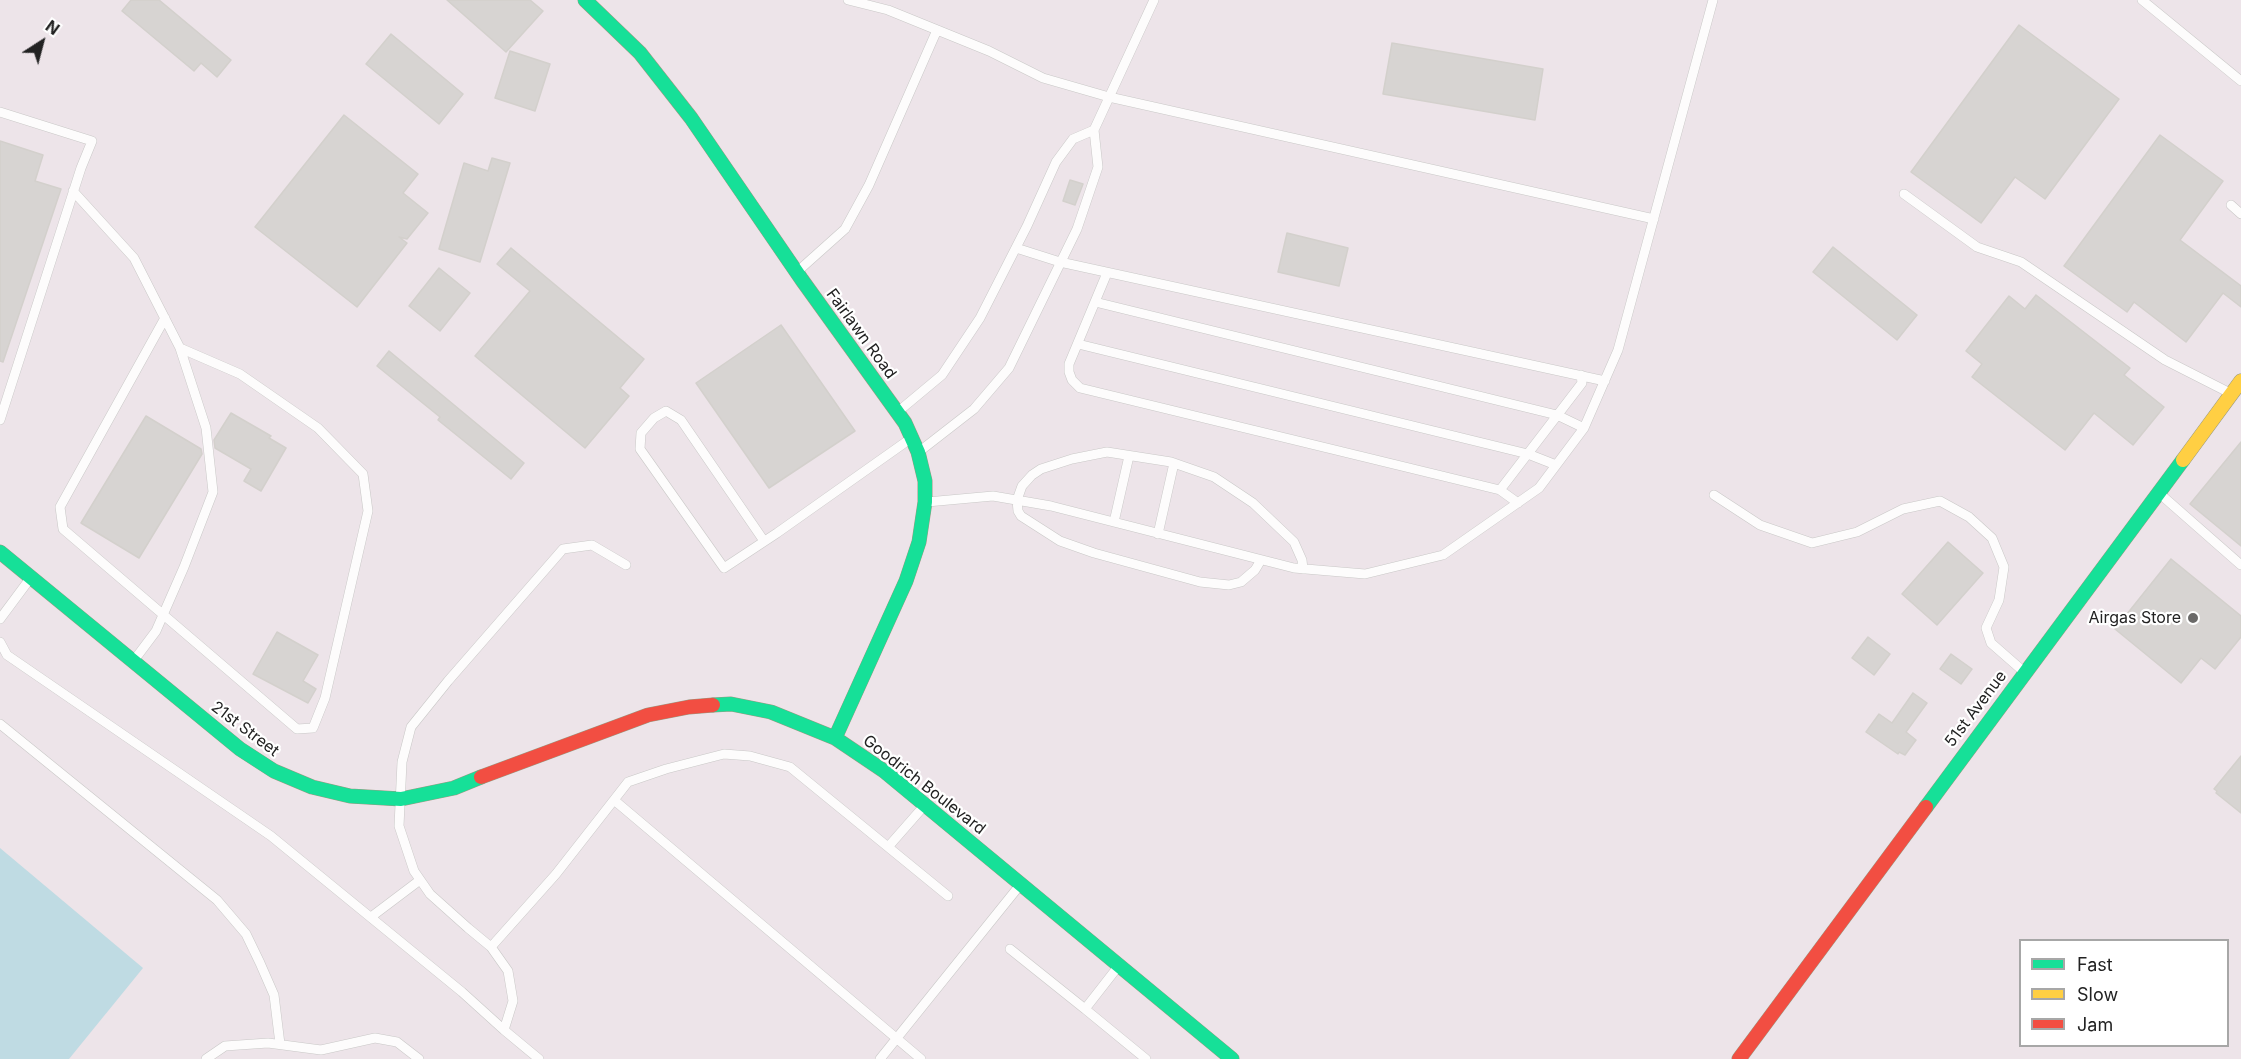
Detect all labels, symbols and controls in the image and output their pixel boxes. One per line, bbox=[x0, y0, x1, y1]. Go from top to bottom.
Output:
north arrow bbox=[12, 12, 72, 72]
text: N bbox=[42, 16, 63, 39]
street label: Fairlawn Road bbox=[822, 285, 900, 383]
place label: Airgas Store bbox=[2088, 608, 2181, 628]
marker: Airgas Store bbox=[2186, 611, 2200, 625]
street label: 51st Avenue bbox=[1941, 667, 2011, 751]
street label: 21st Street bbox=[207, 697, 283, 761]
street label: Goodrich Boulevard bbox=[859, 731, 989, 839]
legend bbox=[2019, 939, 2229, 1047]
text: Fast bbox=[2077, 954, 2113, 975]
text: Slow bbox=[2077, 984, 2118, 1005]
text: Jam bbox=[2077, 1014, 2113, 1035]

